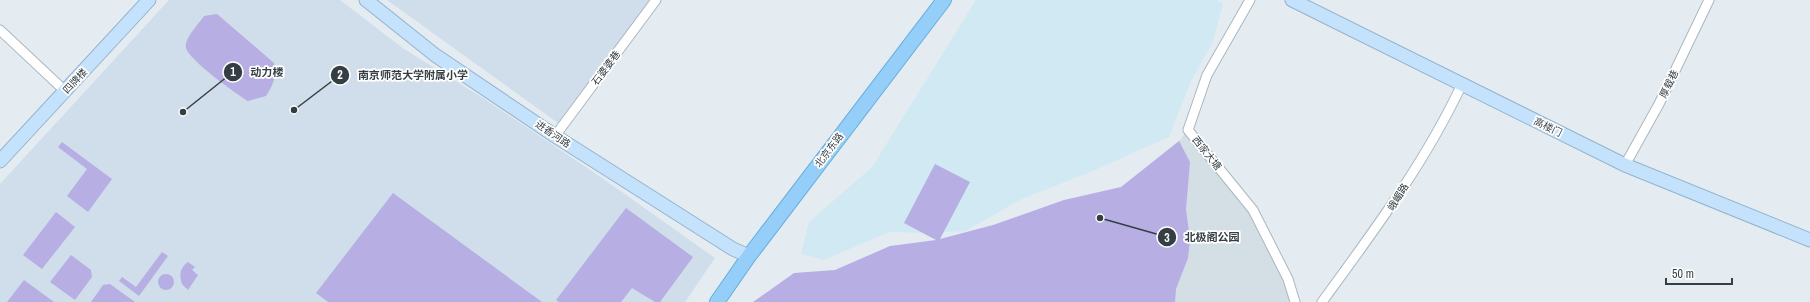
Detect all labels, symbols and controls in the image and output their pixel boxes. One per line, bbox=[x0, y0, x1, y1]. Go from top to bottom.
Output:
street label: 石婆婆巷 bbox=[589, 48, 623, 88]
callout: 动力楼 bbox=[223, 60, 292, 83]
callout: 南京师范大学附属小学 bbox=[330, 63, 476, 86]
text: 1 bbox=[230, 64, 236, 80]
text: 动力楼 bbox=[251, 65, 284, 79]
street label: 四牌楼 bbox=[60, 66, 90, 96]
text: 2 bbox=[337, 67, 343, 83]
text: 南京师范大学附属小学 bbox=[358, 68, 468, 82]
street label: 厚载巷 bbox=[1657, 68, 1681, 100]
street label: 高楼门 bbox=[1532, 115, 1564, 139]
street label: 进香河路 bbox=[533, 117, 573, 151]
street label: 北京东路 bbox=[812, 130, 846, 170]
street label: 西家大塘 bbox=[1189, 133, 1225, 173]
street label: 峨嵋路 bbox=[1385, 181, 1411, 213]
callout: 北极阁公园 bbox=[1157, 226, 1248, 249]
text: 3 bbox=[1164, 230, 1170, 246]
text: 北极阁公园 bbox=[1185, 230, 1240, 244]
scale bar bbox=[1666, 260, 1732, 286]
text: 50 m bbox=[1672, 266, 1694, 282]

